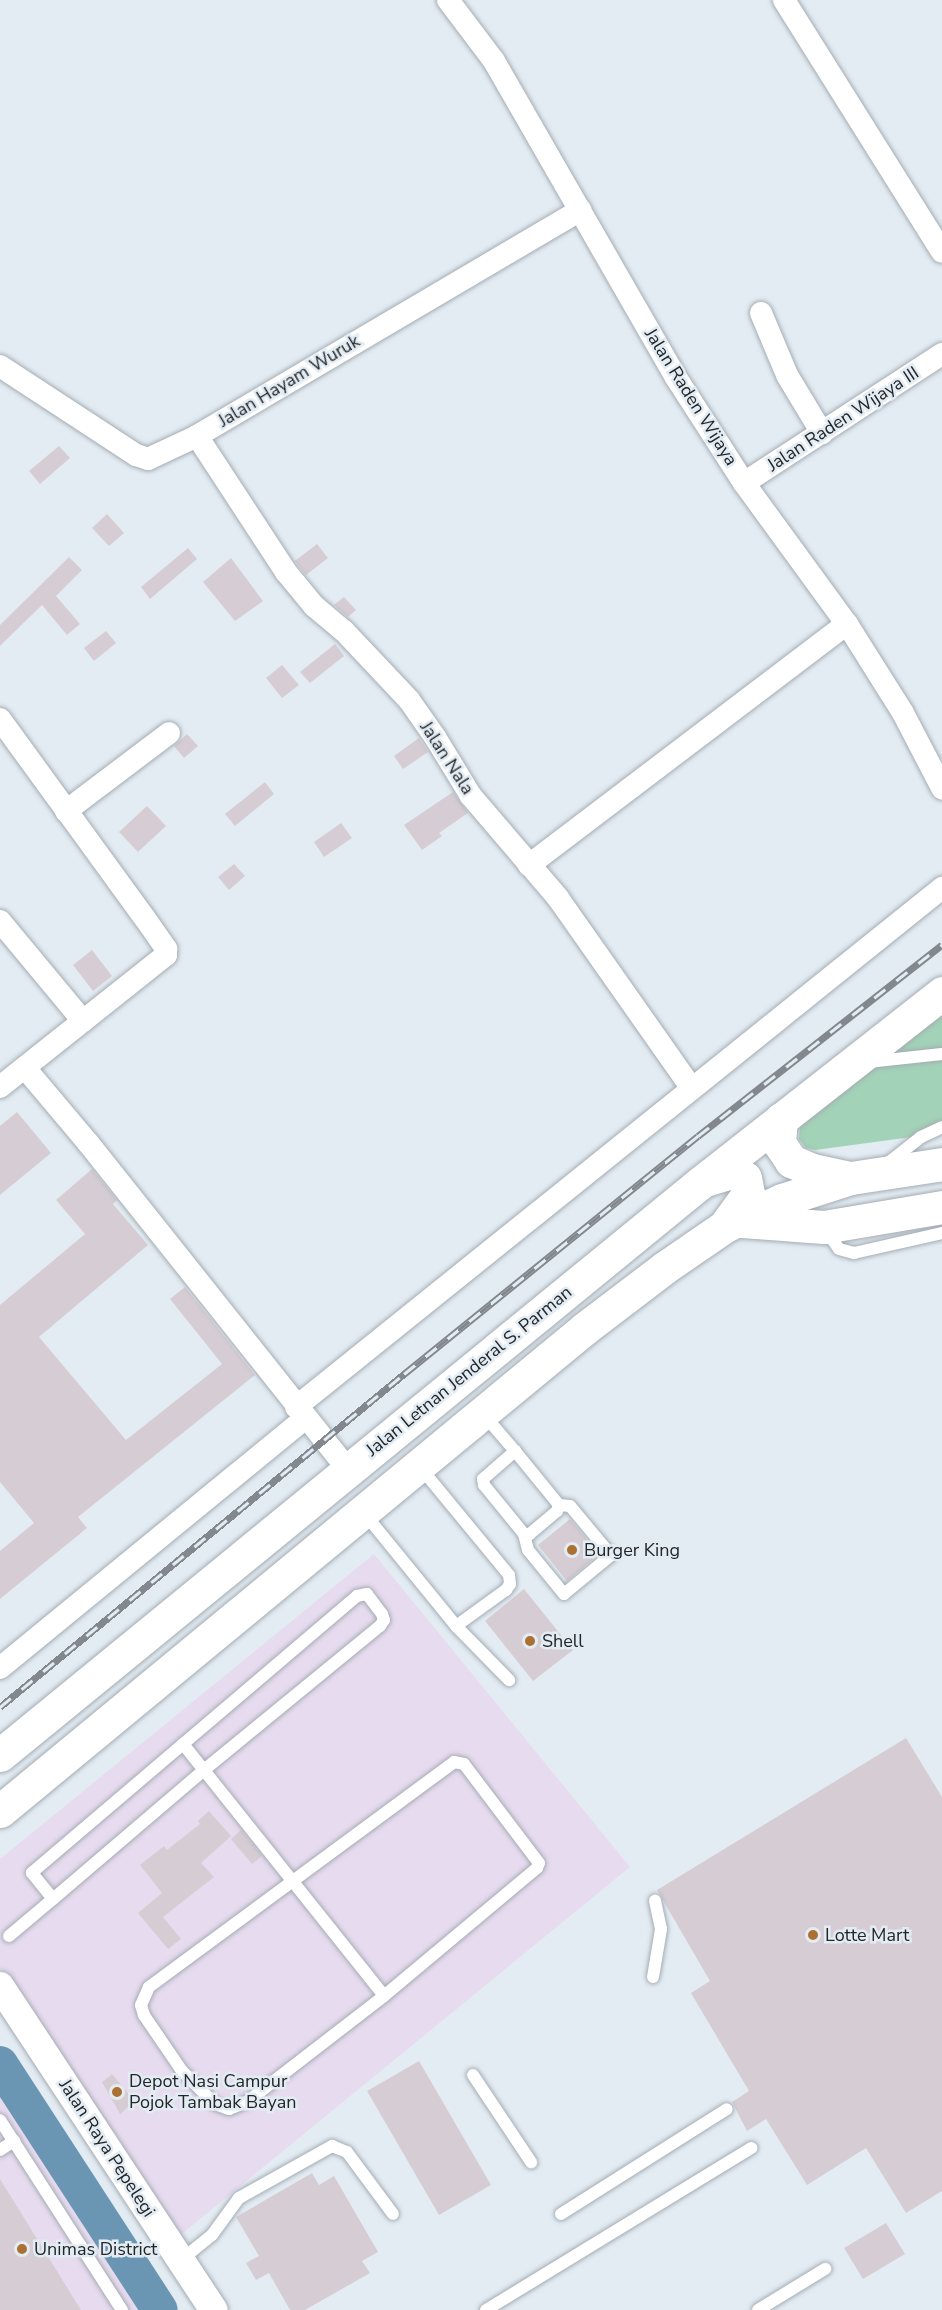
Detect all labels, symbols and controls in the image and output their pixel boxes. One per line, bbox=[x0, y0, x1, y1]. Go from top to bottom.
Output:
street label: Jalan Raden Wijaya bbox=[640, 324, 742, 470]
street label: Jalan Hayam Wuruk bbox=[214, 330, 364, 432]
street label: Jalan Raden Wijaya III bbox=[763, 362, 923, 476]
street label: Jalan Nala bbox=[415, 717, 479, 799]
street label: Jalan Letnan Jenderal S. Parman bbox=[362, 1281, 576, 1461]
place label: Burger King bbox=[584, 1539, 680, 1561]
marker: Burger King bbox=[565, 1543, 579, 1557]
place label: Shell bbox=[542, 1630, 584, 1652]
marker: Shell bbox=[523, 1634, 537, 1648]
place label: Lotte Mart bbox=[825, 1924, 909, 1946]
marker: Lotte Mart bbox=[806, 1928, 820, 1942]
place label: Depot Nasi Campur Pojok Tambak Bayan bbox=[129, 2071, 296, 2114]
street label: Jalan Raya Pepelegi bbox=[54, 2075, 160, 2221]
marker: Depot Nasi Campur Pojok Tambak Bayan bbox=[110, 2085, 124, 2099]
place label: Unimas District bbox=[34, 2238, 157, 2260]
marker: Unimas District bbox=[15, 2242, 29, 2256]

